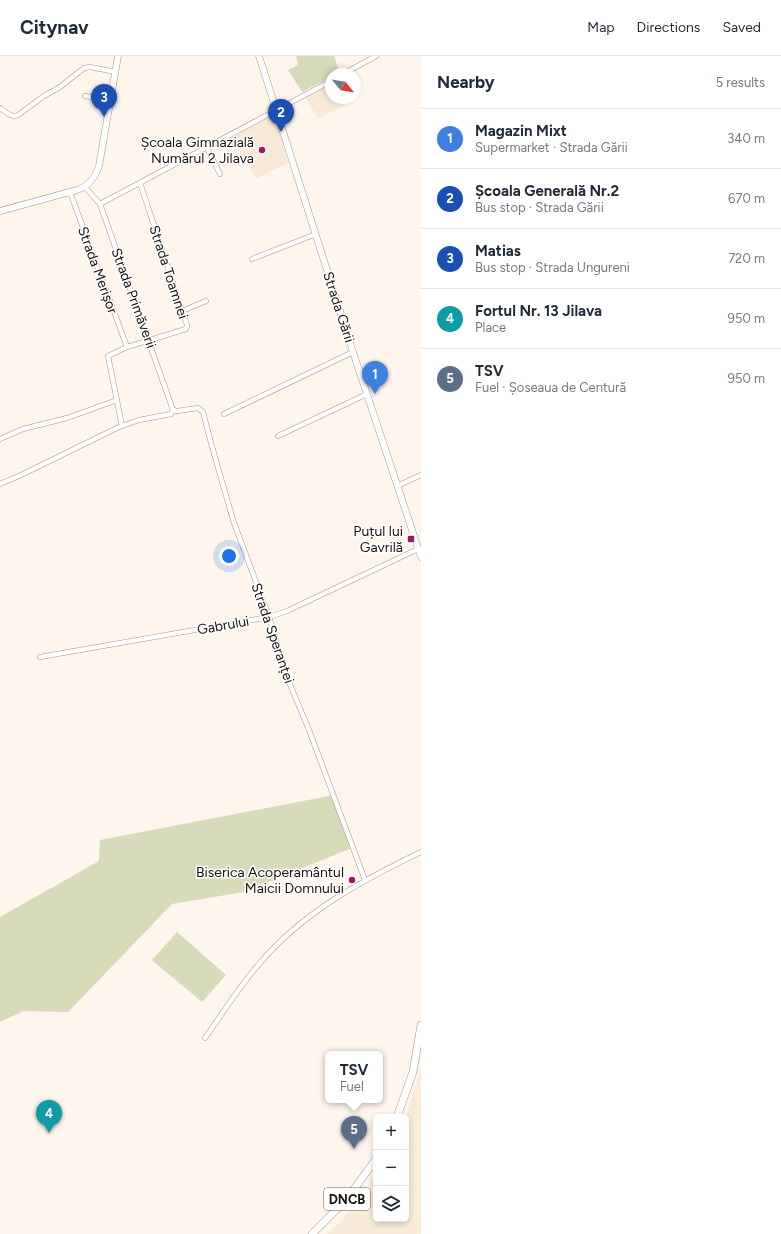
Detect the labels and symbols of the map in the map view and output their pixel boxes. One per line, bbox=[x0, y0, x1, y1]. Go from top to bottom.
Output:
north arrow bbox=[325, 68, 361, 104]
pin: 3 bbox=[91, 84, 117, 117]
pin: 2 bbox=[268, 99, 294, 132]
place label: Școala Gimnazială Numărul 2 Jilava bbox=[141, 134, 254, 167]
marker: Școala Gimnazială Numărul 2 Jilava bbox=[257, 145, 267, 155]
street label: Strada Toamnei bbox=[145, 223, 192, 321]
street label: Strada Merișor bbox=[74, 224, 121, 316]
street label: Strada Primăverii bbox=[107, 246, 160, 351]
street label: Strada Gării bbox=[319, 270, 358, 345]
pin: 1 bbox=[362, 361, 388, 394]
place label: Puțul lui Gavrilă bbox=[353, 523, 403, 556]
marker: Puțul lui Gavrilă bbox=[406, 534, 416, 544]
your location bbox=[219, 546, 239, 566]
street label: Strada Speranței bbox=[247, 581, 298, 686]
street label: Gabrului bbox=[196, 613, 250, 638]
place label: Biserica Acoperamântul Maicii Domnului bbox=[196, 864, 344, 897]
marker: Biserica Acoperamântul Maicii Domnului bbox=[347, 875, 357, 885]
pin: 4 bbox=[36, 1100, 62, 1133]
pin: 5 bbox=[341, 1116, 367, 1149]
road number: DNCB bbox=[324, 1188, 370, 1210]

